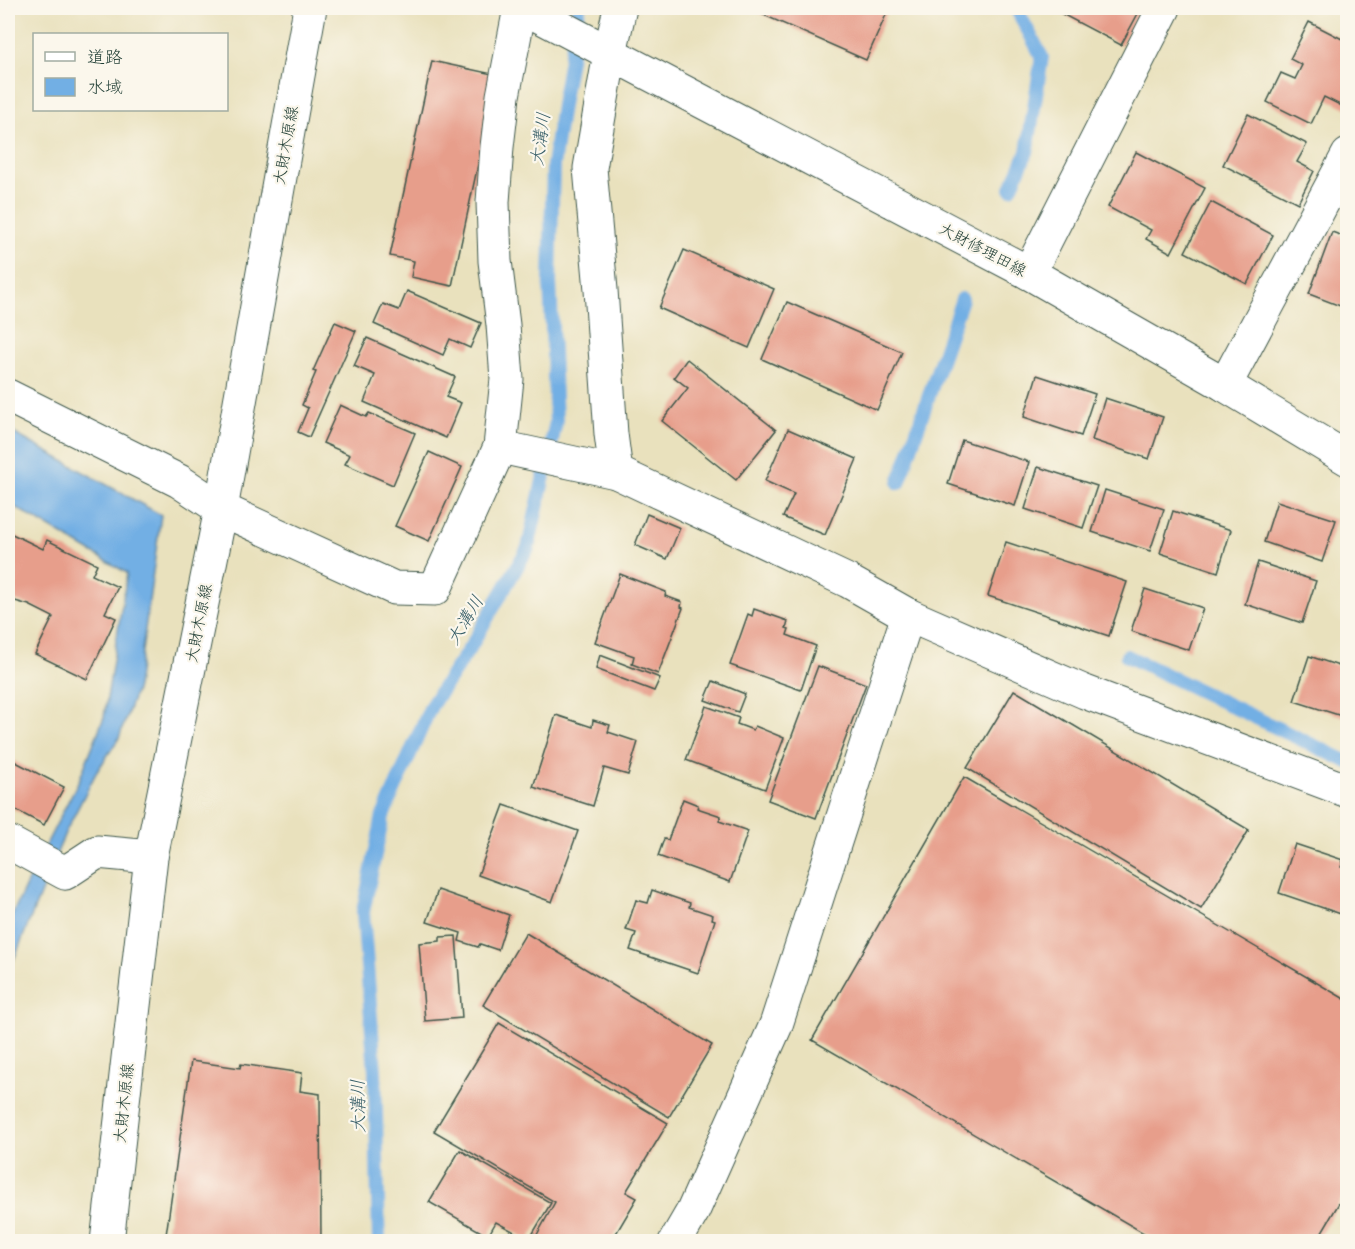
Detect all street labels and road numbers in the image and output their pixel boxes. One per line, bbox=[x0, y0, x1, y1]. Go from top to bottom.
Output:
street label: 大財木原線 bbox=[268, 104, 302, 186]
street label: 大財修理田線 bbox=[936, 218, 1030, 280]
street label: 大財木原線 bbox=[181, 582, 215, 664]
street label: 大財木原線 bbox=[109, 1062, 137, 1144]

